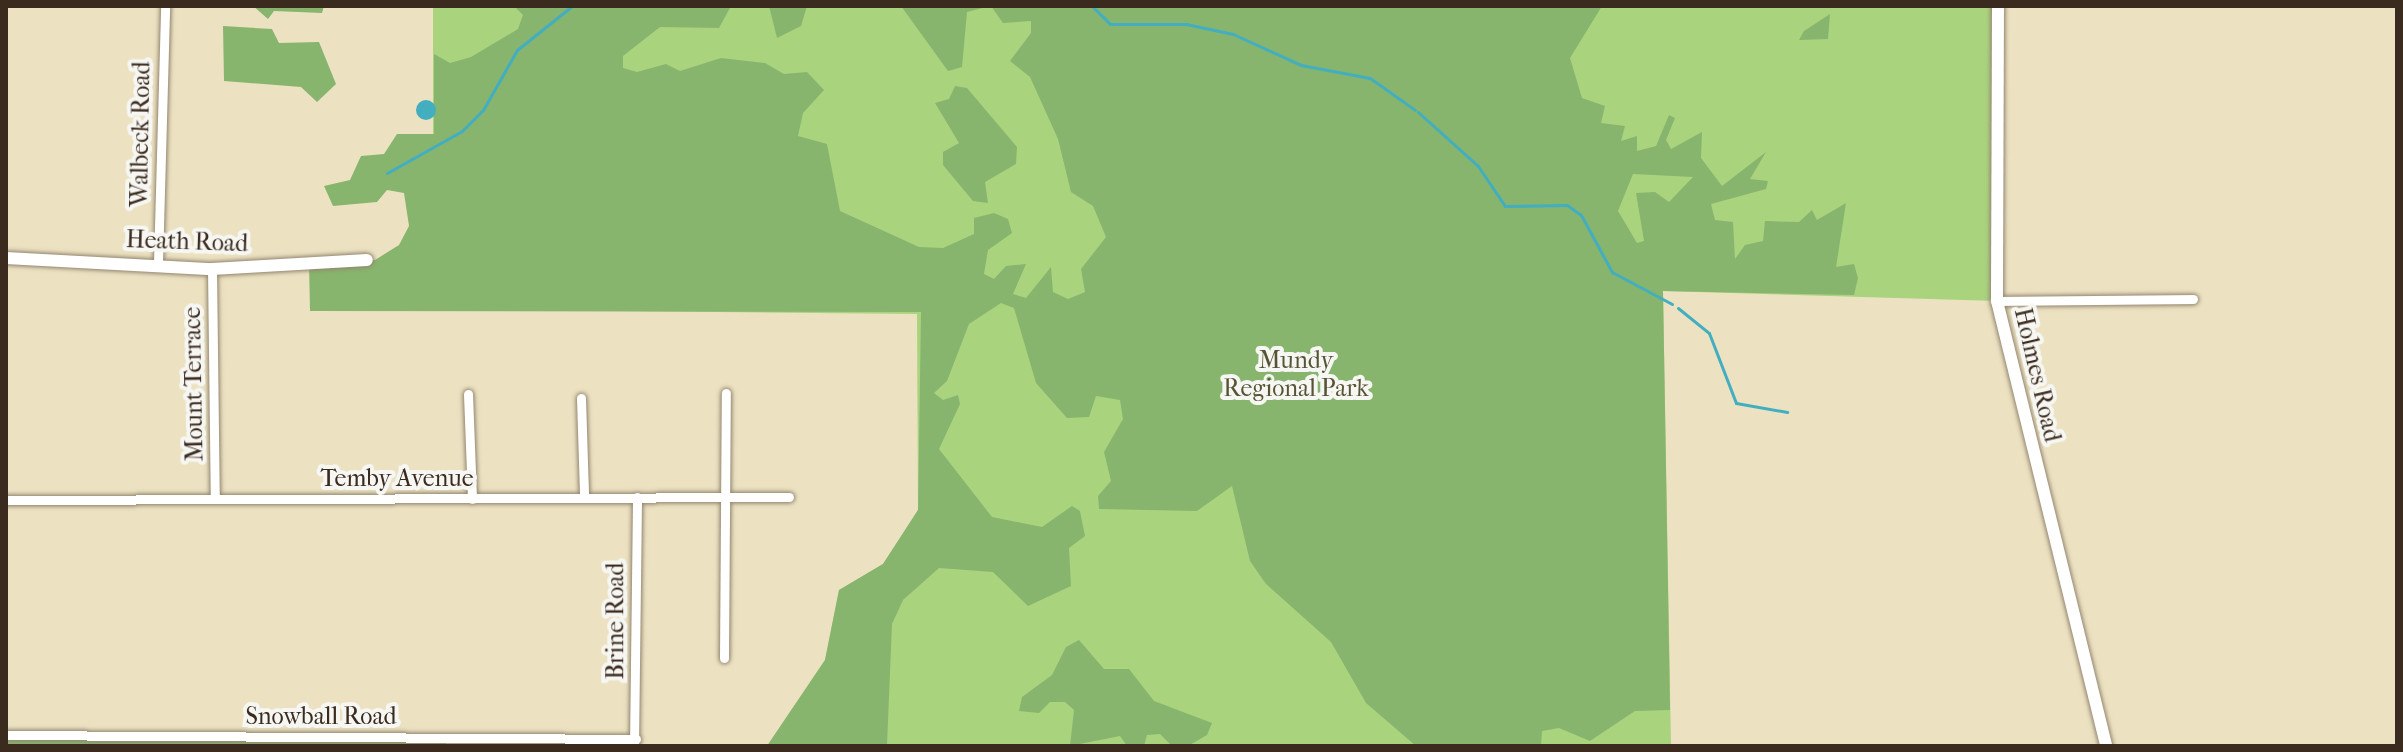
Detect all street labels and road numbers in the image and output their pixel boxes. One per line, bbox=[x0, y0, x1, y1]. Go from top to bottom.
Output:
street label: Walbeck Road bbox=[125, 61, 157, 207]
street label: Heath Road bbox=[125, 225, 249, 259]
street label: Holmes Road bbox=[2008, 305, 2066, 445]
street label: Mount Terrace bbox=[178, 306, 210, 462]
street label: Temby Avenue bbox=[320, 465, 474, 493]
street label: Brine Road bbox=[602, 562, 630, 680]
street label: Snowball Road bbox=[245, 703, 397, 731]

